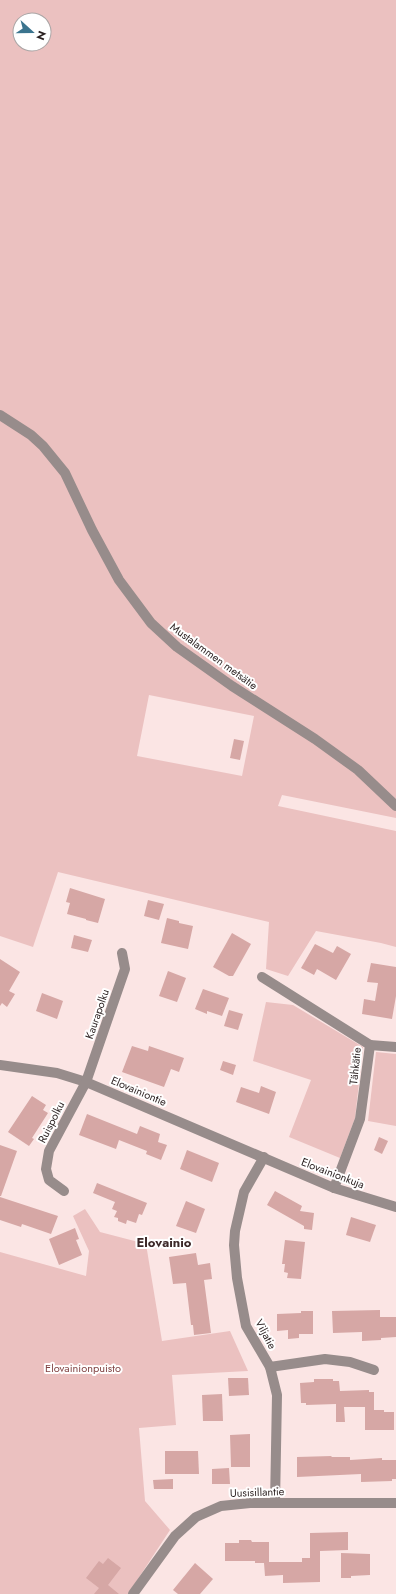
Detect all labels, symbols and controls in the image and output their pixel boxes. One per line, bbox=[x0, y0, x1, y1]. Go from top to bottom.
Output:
north arrow bbox=[12, 12, 52, 52]
text: N bbox=[32, 29, 50, 43]
street label: Mustalammen metsätie bbox=[167, 619, 261, 693]
street label: Kaurapolku bbox=[81, 987, 113, 1041]
street label: Tähkätie bbox=[345, 1046, 365, 1086]
street label: Elovainiontie bbox=[109, 1072, 170, 1110]
street label: Ruispolku bbox=[34, 1099, 68, 1145]
street label: Elovainionkuja bbox=[299, 1154, 367, 1192]
district label: Elovainio bbox=[136, 1233, 192, 1252]
street label: Viljatie bbox=[251, 1316, 281, 1352]
park label: Elovainionpuisto bbox=[45, 1360, 121, 1376]
street label: Uusisillantie bbox=[229, 1483, 285, 1501]

